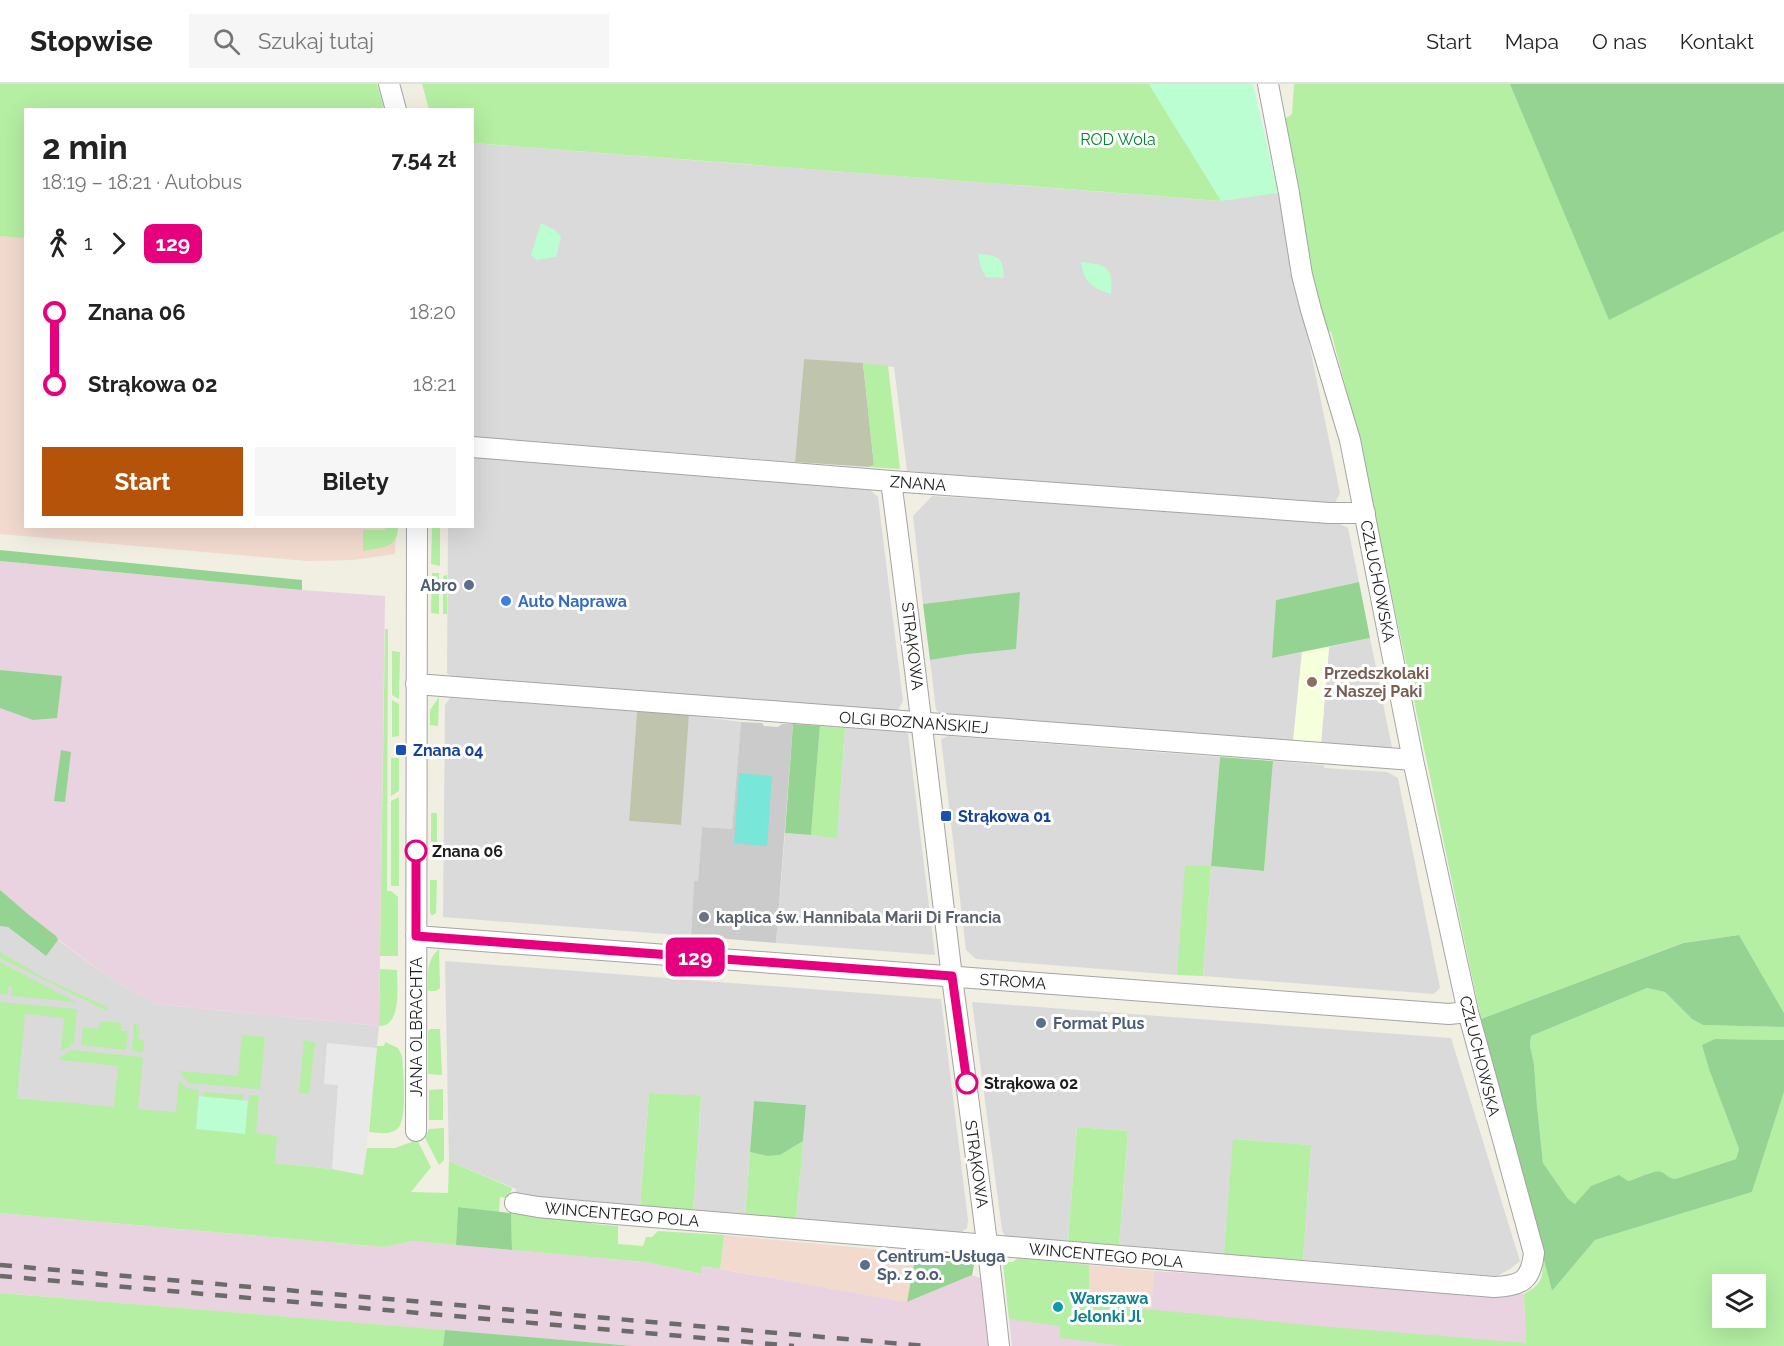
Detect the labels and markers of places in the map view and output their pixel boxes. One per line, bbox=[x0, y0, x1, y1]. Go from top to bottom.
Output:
place label: Abro bbox=[420, 576, 457, 595]
marker: Abro bbox=[462, 578, 476, 592]
place label: Auto Naprawa bbox=[518, 592, 627, 611]
marker: Auto Naprawa bbox=[499, 594, 513, 608]
place label: Przedszkolaki z Naszej Paki bbox=[1324, 664, 1429, 701]
marker: Przedszkolaki z Naszej Paki bbox=[1305, 675, 1319, 689]
place label: Znana 04 bbox=[413, 741, 483, 760]
marker: Znana 04 bbox=[394, 743, 408, 757]
place label: Strąkowa 01 bbox=[958, 807, 1051, 826]
marker: Strąkowa 01 bbox=[939, 809, 953, 823]
marker: Znana 06 bbox=[405, 840, 427, 862]
place label: Znana 06 bbox=[432, 842, 503, 861]
place label: kaplica św. Hannibala Marii Di Francia bbox=[716, 908, 1001, 927]
marker: kaplica św. Hannibala Marii Di Francia bbox=[697, 910, 711, 924]
place label: Format Plus bbox=[1053, 1014, 1144, 1033]
marker: Format Plus bbox=[1034, 1016, 1048, 1030]
marker: Strąkowa 02 bbox=[956, 1072, 978, 1094]
place label: Strąkowa 02 bbox=[984, 1074, 1078, 1093]
place label: Centrum-Usługa Sp. z o.o. bbox=[877, 1247, 1005, 1284]
marker: Centrum-Usługa Sp. z o.o. bbox=[858, 1258, 872, 1272]
place label: Warszawa Jelonki Jl bbox=[1070, 1289, 1148, 1326]
marker: Warszawa Jelonki Jl bbox=[1051, 1300, 1065, 1314]

